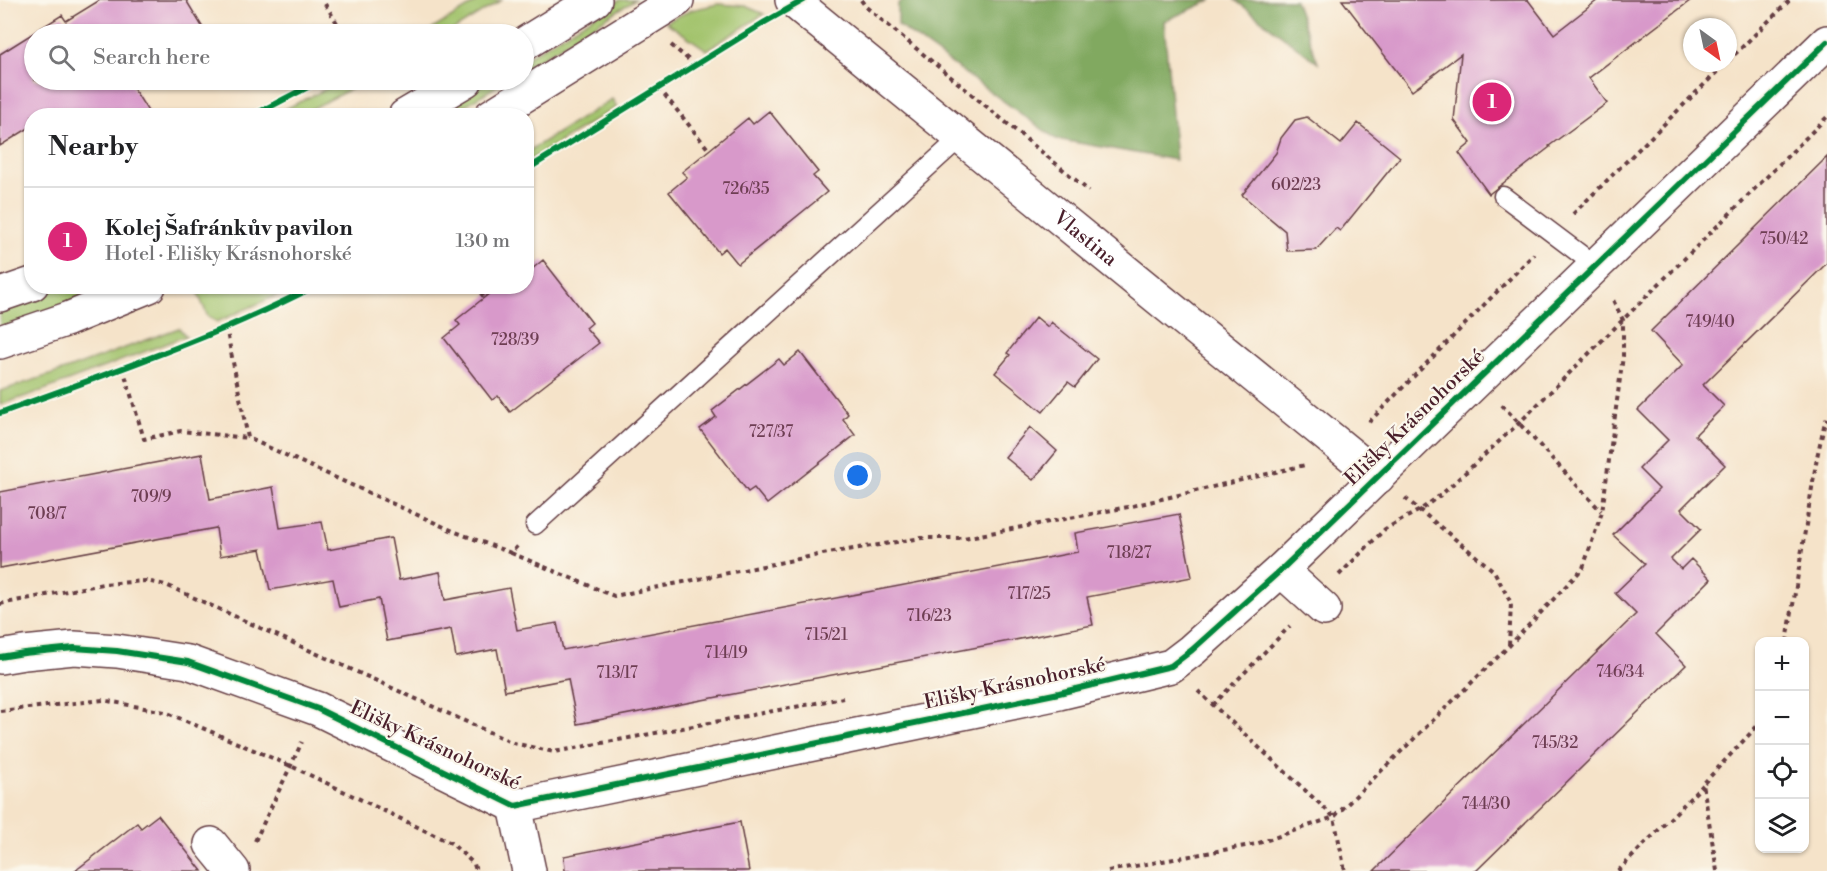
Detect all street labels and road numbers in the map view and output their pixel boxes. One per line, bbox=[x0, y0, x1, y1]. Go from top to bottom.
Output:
street label: Vlastina bbox=[1047, 205, 1123, 273]
street label: Elišky Krásnohorské bbox=[1340, 345, 1490, 491]
street label: Elišky Krásnohorské bbox=[922, 653, 1108, 715]
street label: Elišky Krásnohorské bbox=[346, 696, 524, 796]

